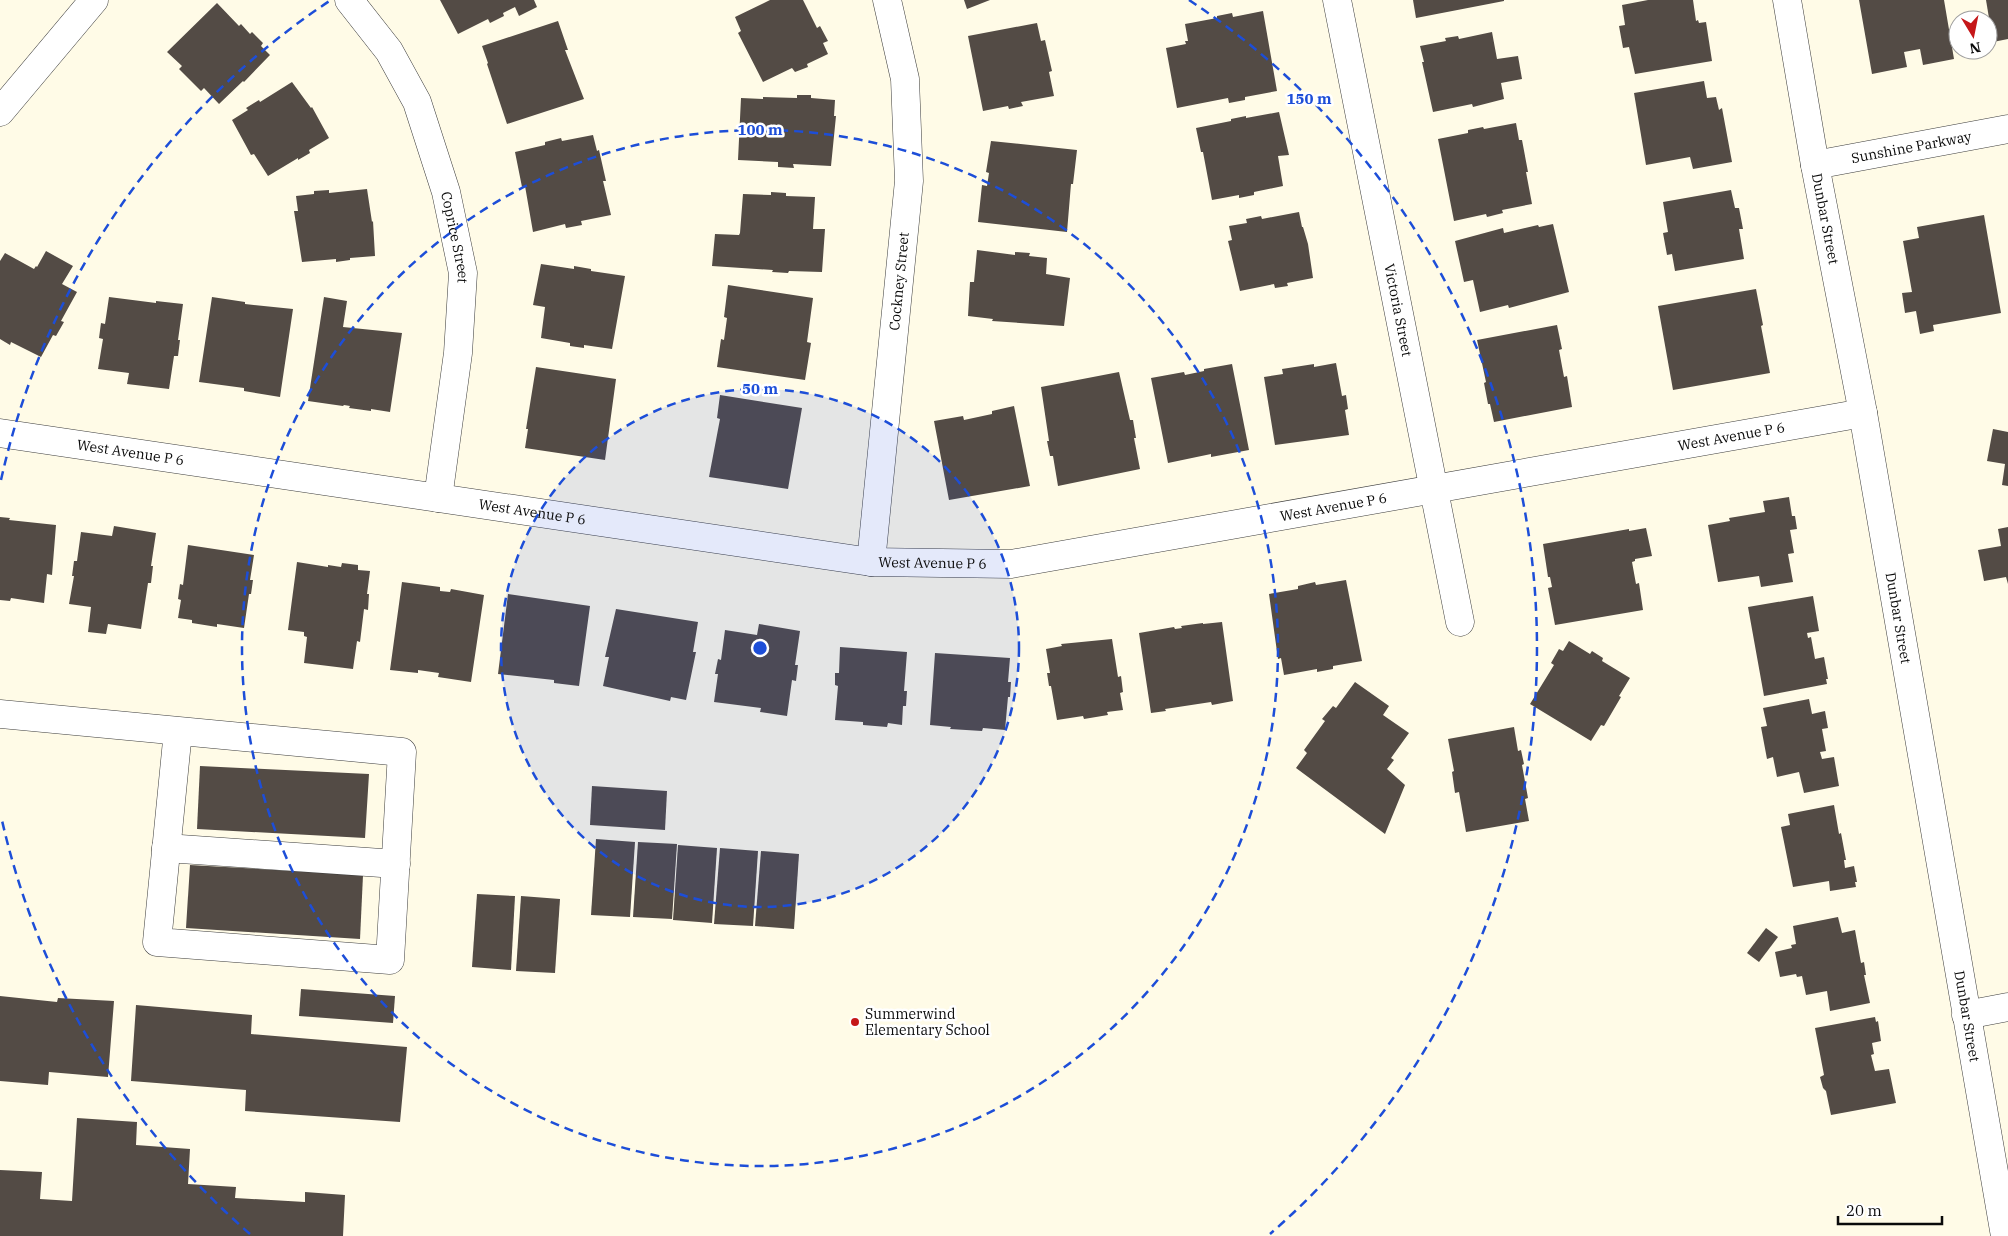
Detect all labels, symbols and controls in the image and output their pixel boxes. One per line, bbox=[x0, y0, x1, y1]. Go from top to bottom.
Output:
north arrow bbox=[1948, 10, 1998, 60]
text: N bbox=[1968, 38, 1982, 58]
text: 150 m bbox=[1286, 89, 1332, 108]
text: 100 m bbox=[737, 120, 783, 139]
street label: Sunshine Parkway bbox=[1850, 127, 1973, 167]
street label: Dunbar Street bbox=[1808, 172, 1843, 266]
street label: Coprice Street bbox=[437, 190, 472, 284]
street label: Cockney Street bbox=[885, 231, 913, 332]
street label: Victoria Street bbox=[1380, 262, 1416, 358]
text: 50 m bbox=[742, 379, 778, 398]
street label: West Avenue P 6 bbox=[1676, 418, 1786, 455]
street label: West Avenue P 6 bbox=[76, 436, 185, 469]
street label: West Avenue P 6 bbox=[1279, 489, 1388, 525]
street label: West Avenue P 6 bbox=[477, 495, 587, 529]
street label: West Avenue P 6 bbox=[878, 553, 987, 573]
street label: Dunbar Street bbox=[1882, 571, 1915, 665]
centre of rings bbox=[751, 639, 769, 657]
street label: Dunbar Street bbox=[1950, 969, 1984, 1063]
place label: Summerwind Elementary School bbox=[865, 1005, 990, 1039]
marker: Summerwind Elementary School bbox=[849, 1016, 861, 1028]
scale bar bbox=[1838, 1194, 1942, 1226]
text: 20 m bbox=[1846, 1201, 1882, 1220]

